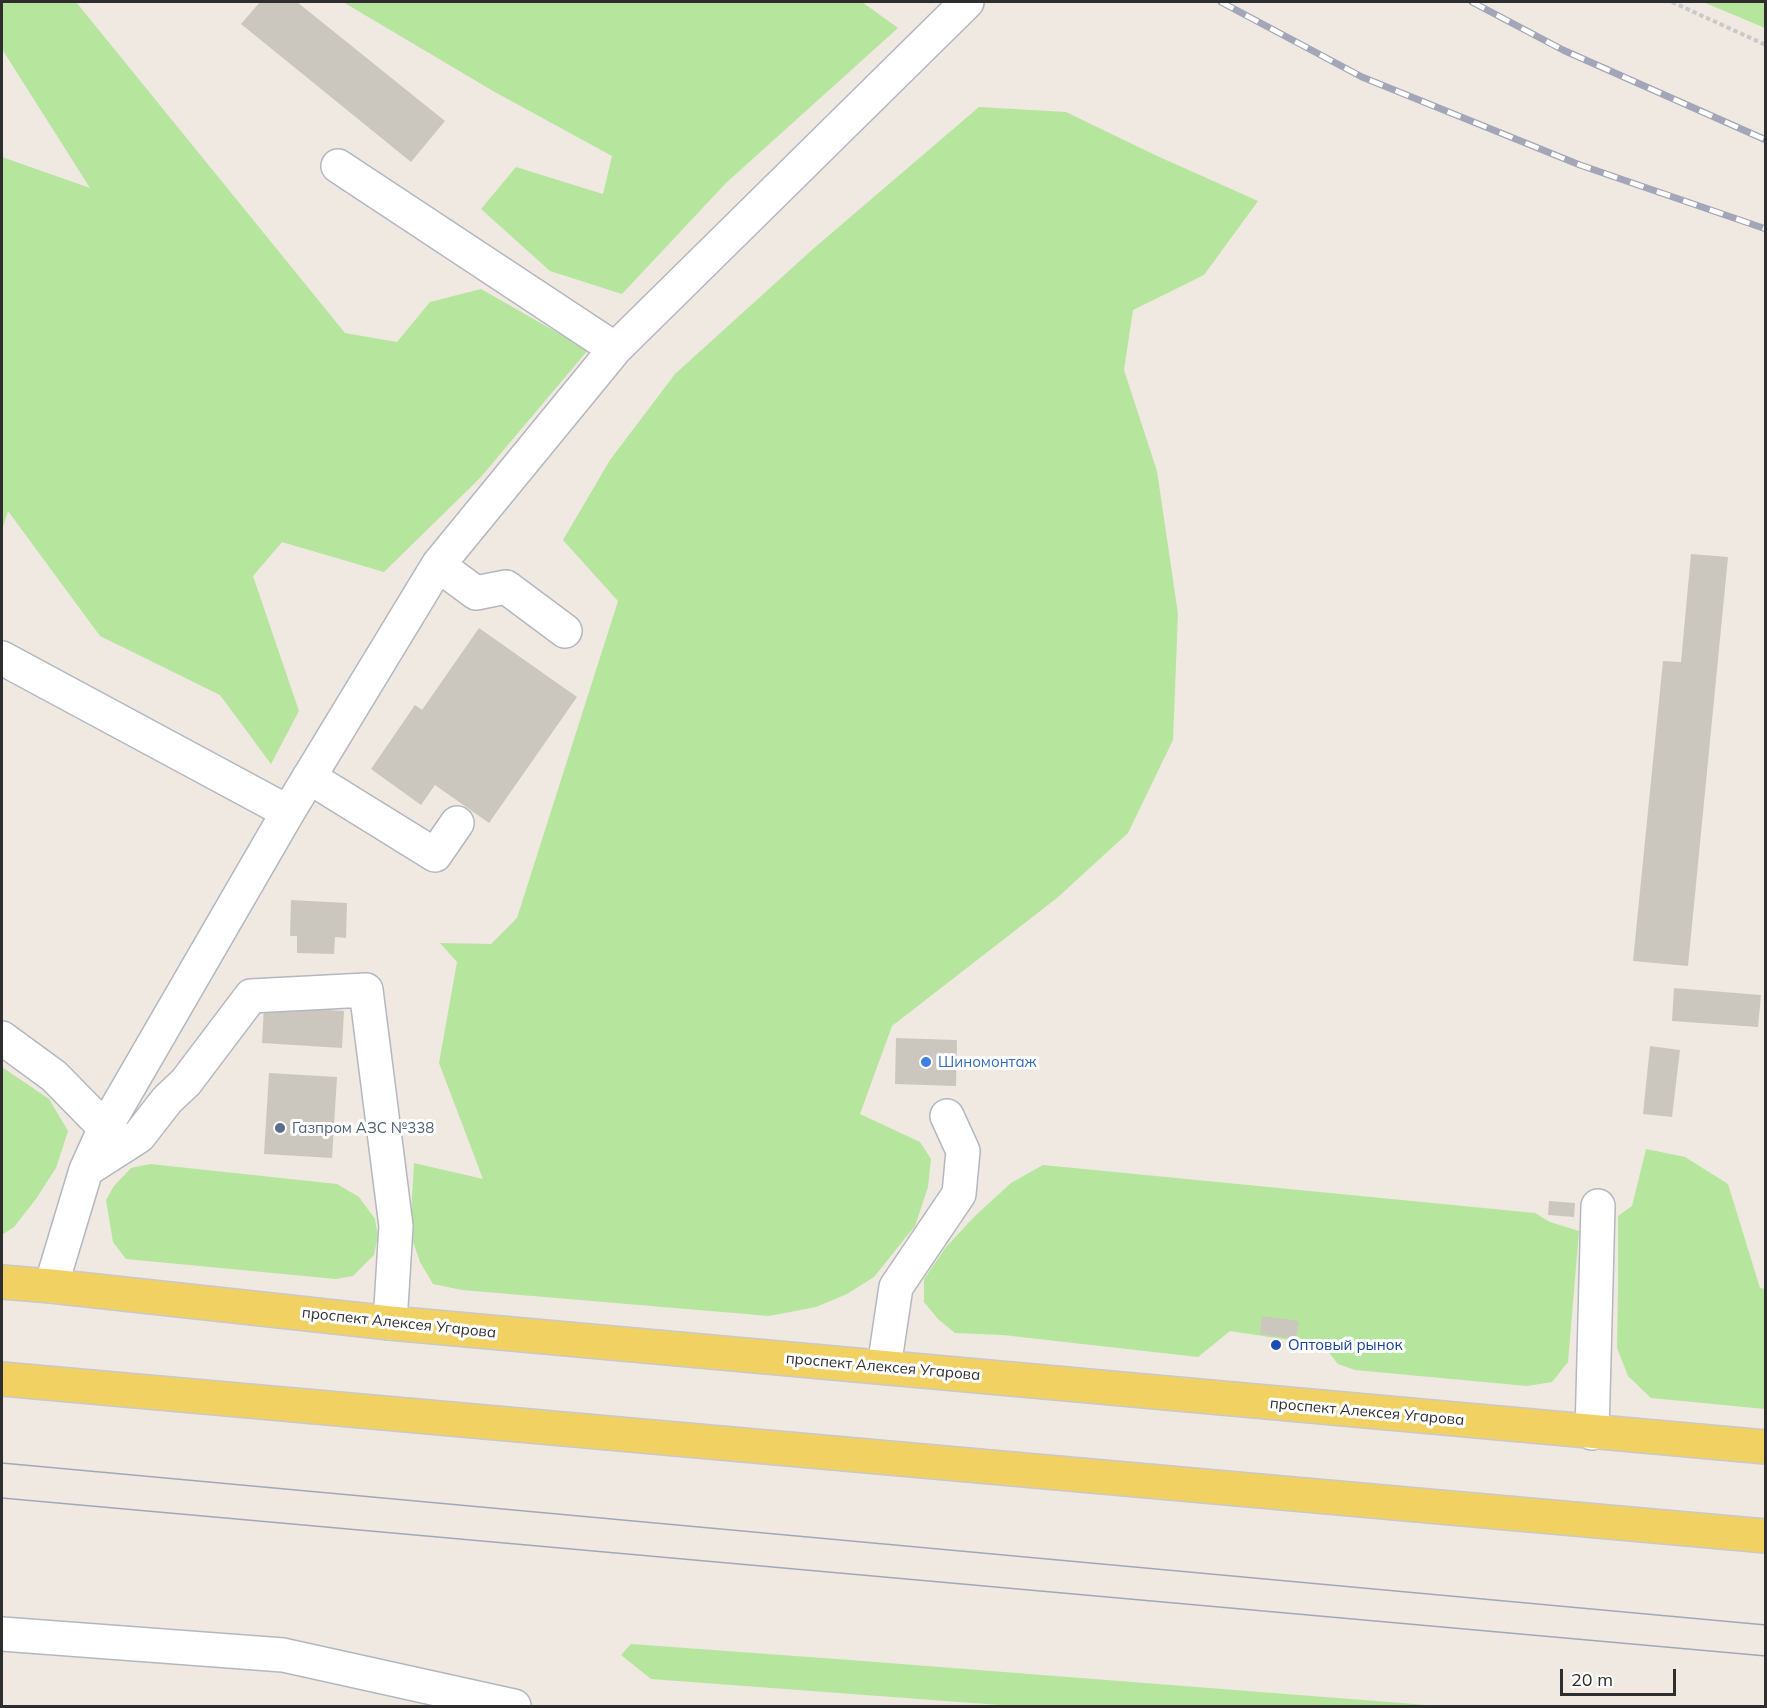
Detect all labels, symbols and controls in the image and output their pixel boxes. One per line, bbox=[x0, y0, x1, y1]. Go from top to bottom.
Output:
place label: Шиномонтаж bbox=[938, 1053, 1037, 1071]
marker: Шиномонтаж bbox=[919, 1055, 933, 1069]
place label: Газпром АЗС №338 bbox=[292, 1119, 434, 1137]
marker: Газпром АЗС №338 bbox=[273, 1121, 287, 1135]
street label: проспект Алексея Угарова bbox=[301, 1304, 497, 1342]
place label: Оптовый рынок bbox=[1288, 1336, 1402, 1354]
marker: Оптовый рынок bbox=[1269, 1338, 1283, 1352]
street label: проспект Алексея Угарова bbox=[785, 1350, 981, 1384]
street label: проспект Алексея Угарова bbox=[1269, 1395, 1465, 1429]
scale bar bbox=[1563, 1657, 1678, 1695]
text: 20 m bbox=[1571, 1668, 1613, 1691]

